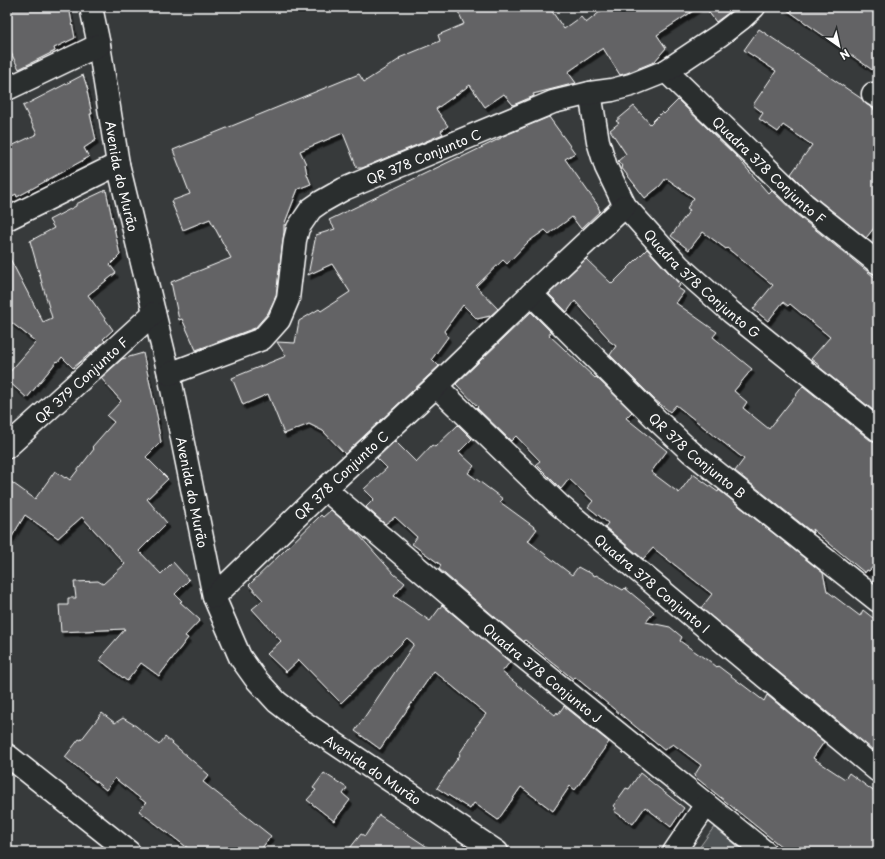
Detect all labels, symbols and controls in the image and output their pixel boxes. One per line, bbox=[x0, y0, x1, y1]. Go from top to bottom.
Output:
north arrow bbox=[819, 26, 859, 66]
text: N bbox=[836, 45, 853, 64]
street label: Quadra 378 Conjunto F bbox=[709, 112, 830, 228]
street label: Avenida do Murão bbox=[102, 119, 144, 233]
street label: QR 378 Conjunto C bbox=[363, 124, 484, 188]
street label: Quadra 378 Conjunto G bbox=[640, 224, 765, 342]
street label: QR 379 Conjunto F bbox=[30, 332, 132, 427]
street label: QR 378 Conjunto B bbox=[645, 408, 750, 502]
street label: QR 378 Conjunto C bbox=[290, 426, 392, 524]
street label: Avenida do Murão bbox=[172, 435, 213, 549]
street label: Quadra 378 Conjunto I bbox=[591, 529, 714, 637]
street label: Quadra 378 Conjunto J bbox=[479, 618, 607, 727]
street label: Avenida do Murão bbox=[321, 730, 425, 808]

